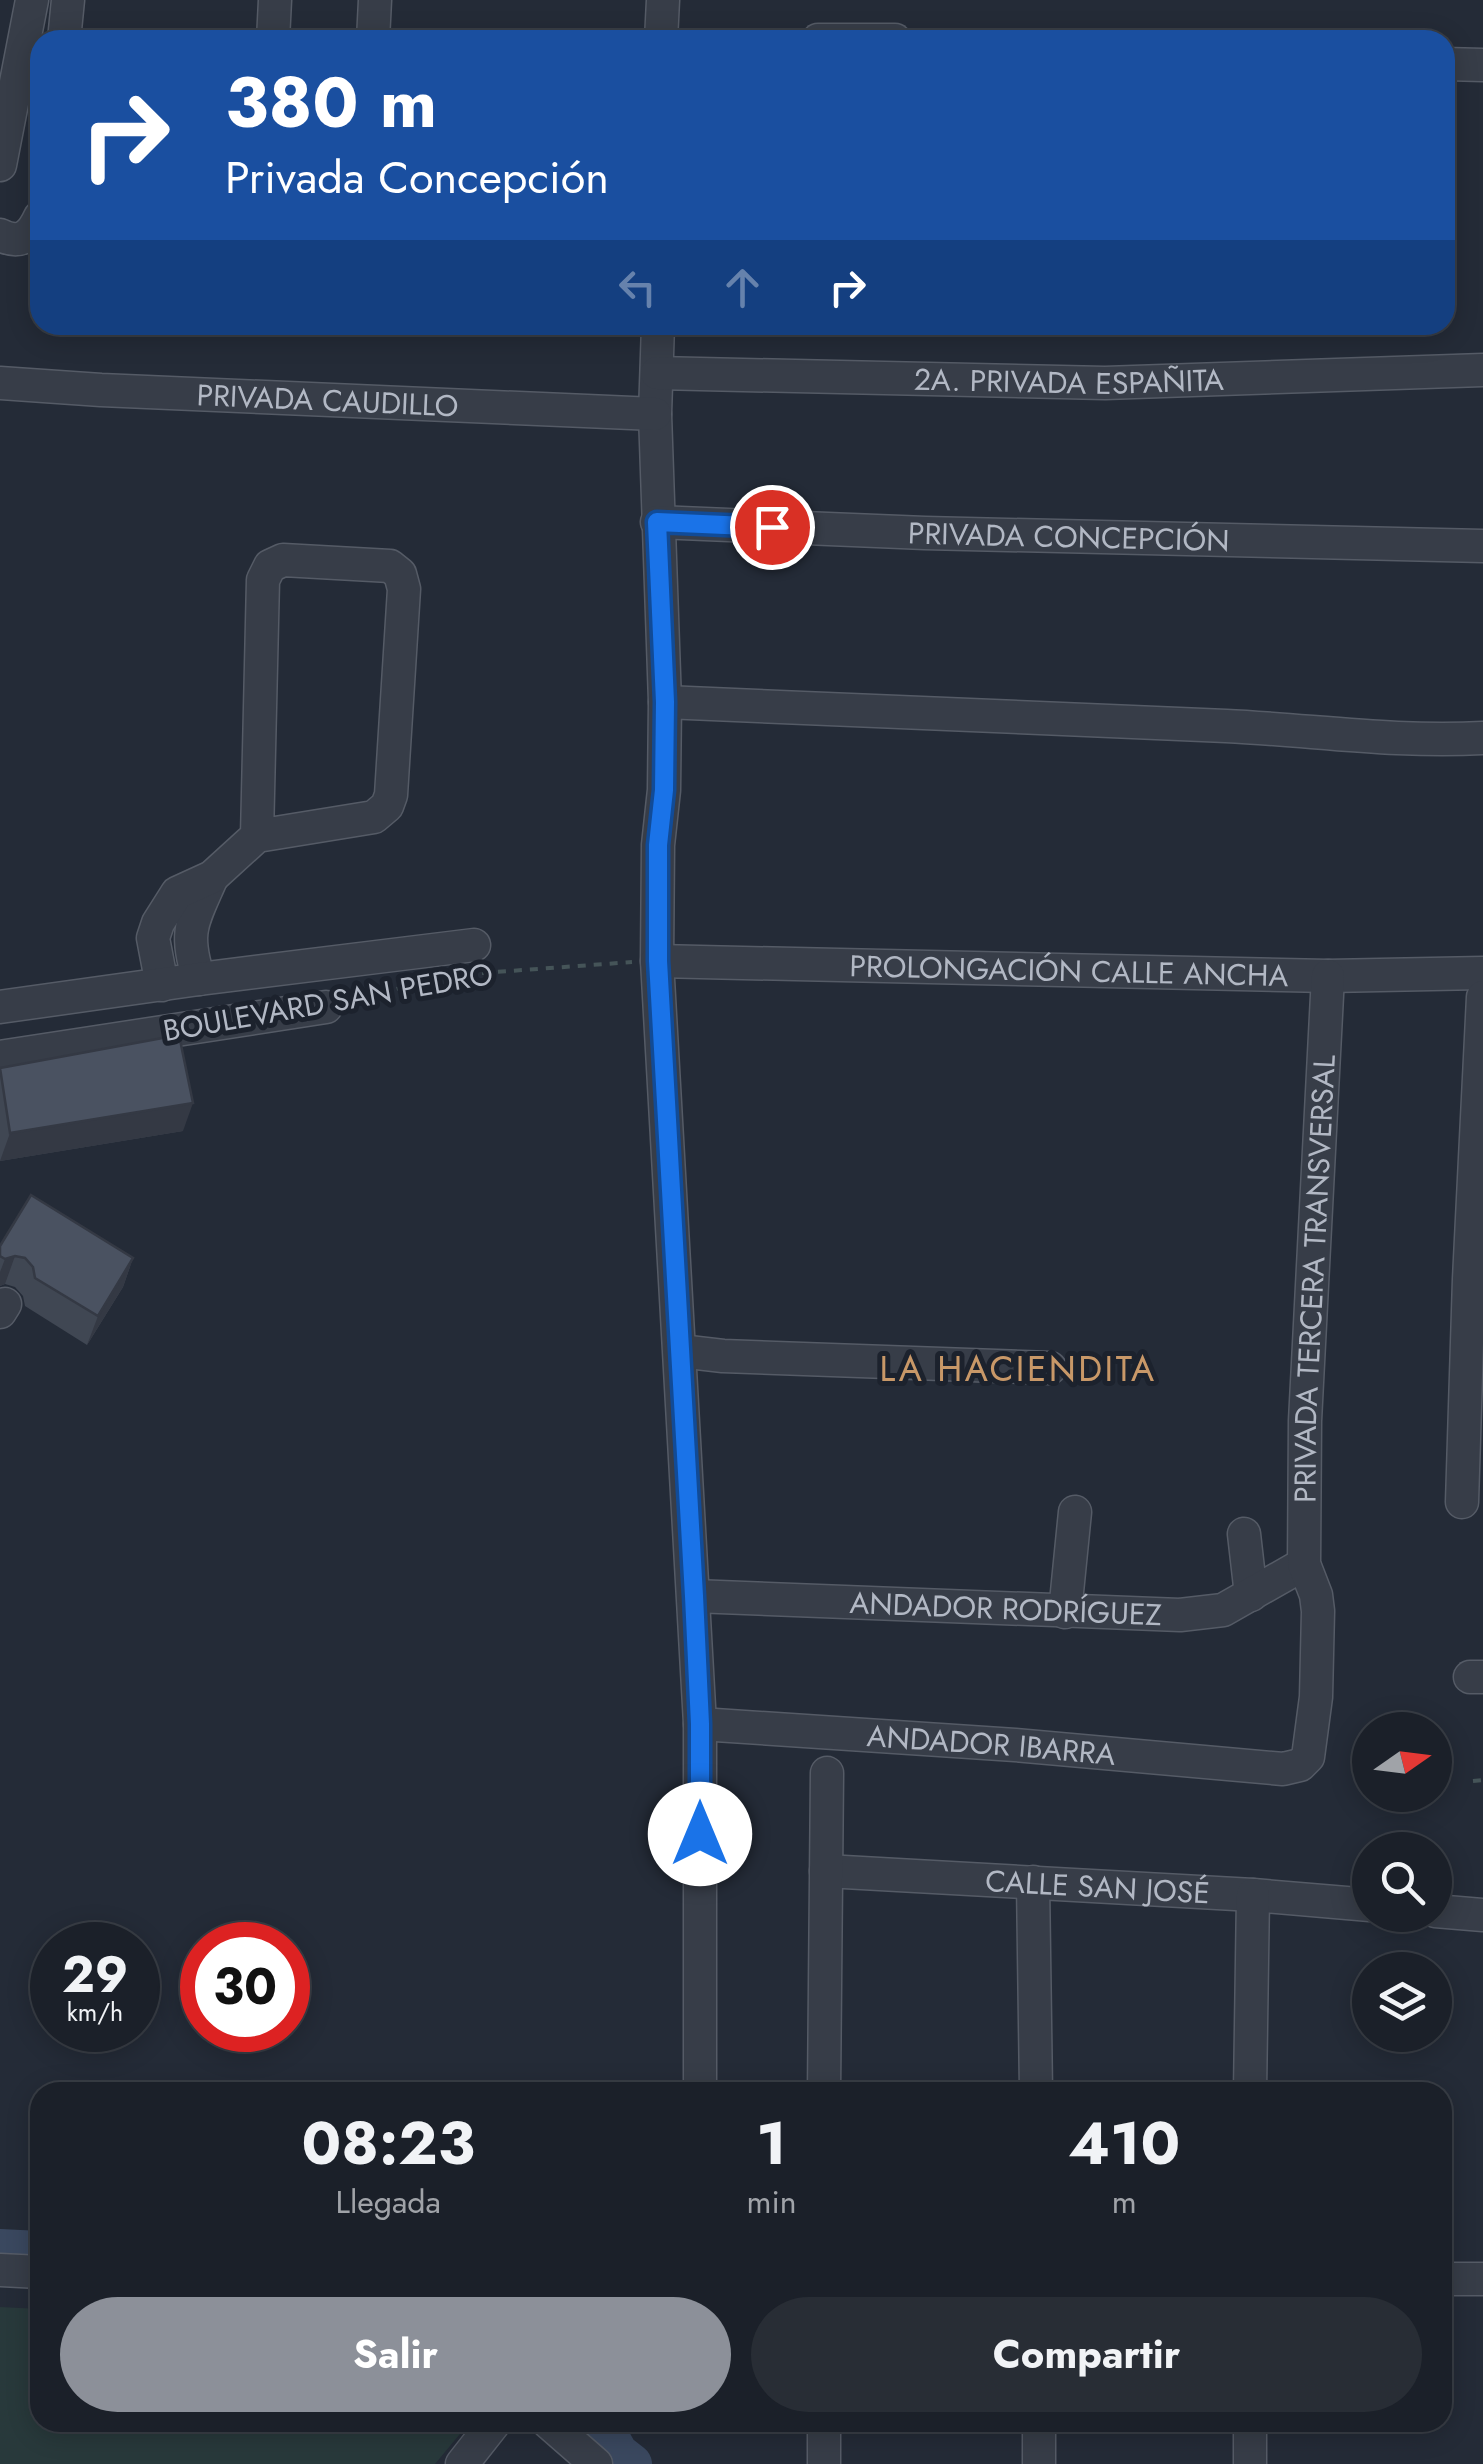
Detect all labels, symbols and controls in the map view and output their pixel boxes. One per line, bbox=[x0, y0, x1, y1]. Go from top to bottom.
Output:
text: 380 m bbox=[225, 52, 437, 153]
icon: right bbox=[60, 70, 190, 200]
text: Privada Concepción bbox=[225, 145, 609, 210]
icon: left bbox=[610, 260, 665, 315]
icon: ahead bbox=[715, 260, 770, 315]
icon: right bbox=[820, 260, 875, 315]
street label: 2A. PRIVADA ESPAÑITA bbox=[914, 357, 1225, 405]
street label: PRIVADA CAUDILLO bbox=[196, 373, 459, 427]
pin bbox=[730, 485, 815, 570]
icon: arrive bbox=[745, 500, 800, 555]
street label: PRIVADA CONCEPCIÓN bbox=[907, 511, 1230, 562]
street label: PROLONGACIÓN CALLE ANCHA bbox=[849, 944, 1289, 997]
street label: BOULEVARD SAN PEDRO bbox=[160, 952, 496, 1052]
street label: PRIVADA TERCERA TRANSVERSAL bbox=[1283, 1053, 1345, 1503]
district label: LA HACIENDITA bbox=[879, 1344, 1157, 1394]
street label: ANDADOR RODRÍGUEZ bbox=[849, 1581, 1163, 1636]
north arrow bbox=[1352, 1712, 1452, 1812]
map controls bbox=[1352, 1712, 1452, 2052]
street label: ANDADOR IBARRA bbox=[866, 1714, 1118, 1775]
position arrow bbox=[648, 1782, 752, 1886]
button: search bbox=[1352, 1832, 1452, 1932]
street label: CALLE SAN JOSÉ bbox=[984, 1858, 1211, 1914]
speed limit sign: 30 bbox=[180, 1922, 310, 2052]
text: 29 bbox=[62, 1938, 128, 2011]
button: layers bbox=[1352, 1952, 1452, 2052]
text: km/h bbox=[67, 1994, 123, 2030]
text: 08:23 bbox=[302, 2100, 475, 2187]
text: 1 bbox=[756, 2100, 787, 2187]
text: 410 bbox=[1068, 2100, 1180, 2187]
text: Llegada bbox=[335, 2179, 441, 2225]
text: min bbox=[747, 2179, 797, 2225]
text: m bbox=[1112, 2179, 1137, 2225]
button: Salir bbox=[60, 2297, 731, 2412]
button: Compartir bbox=[751, 2297, 1422, 2412]

